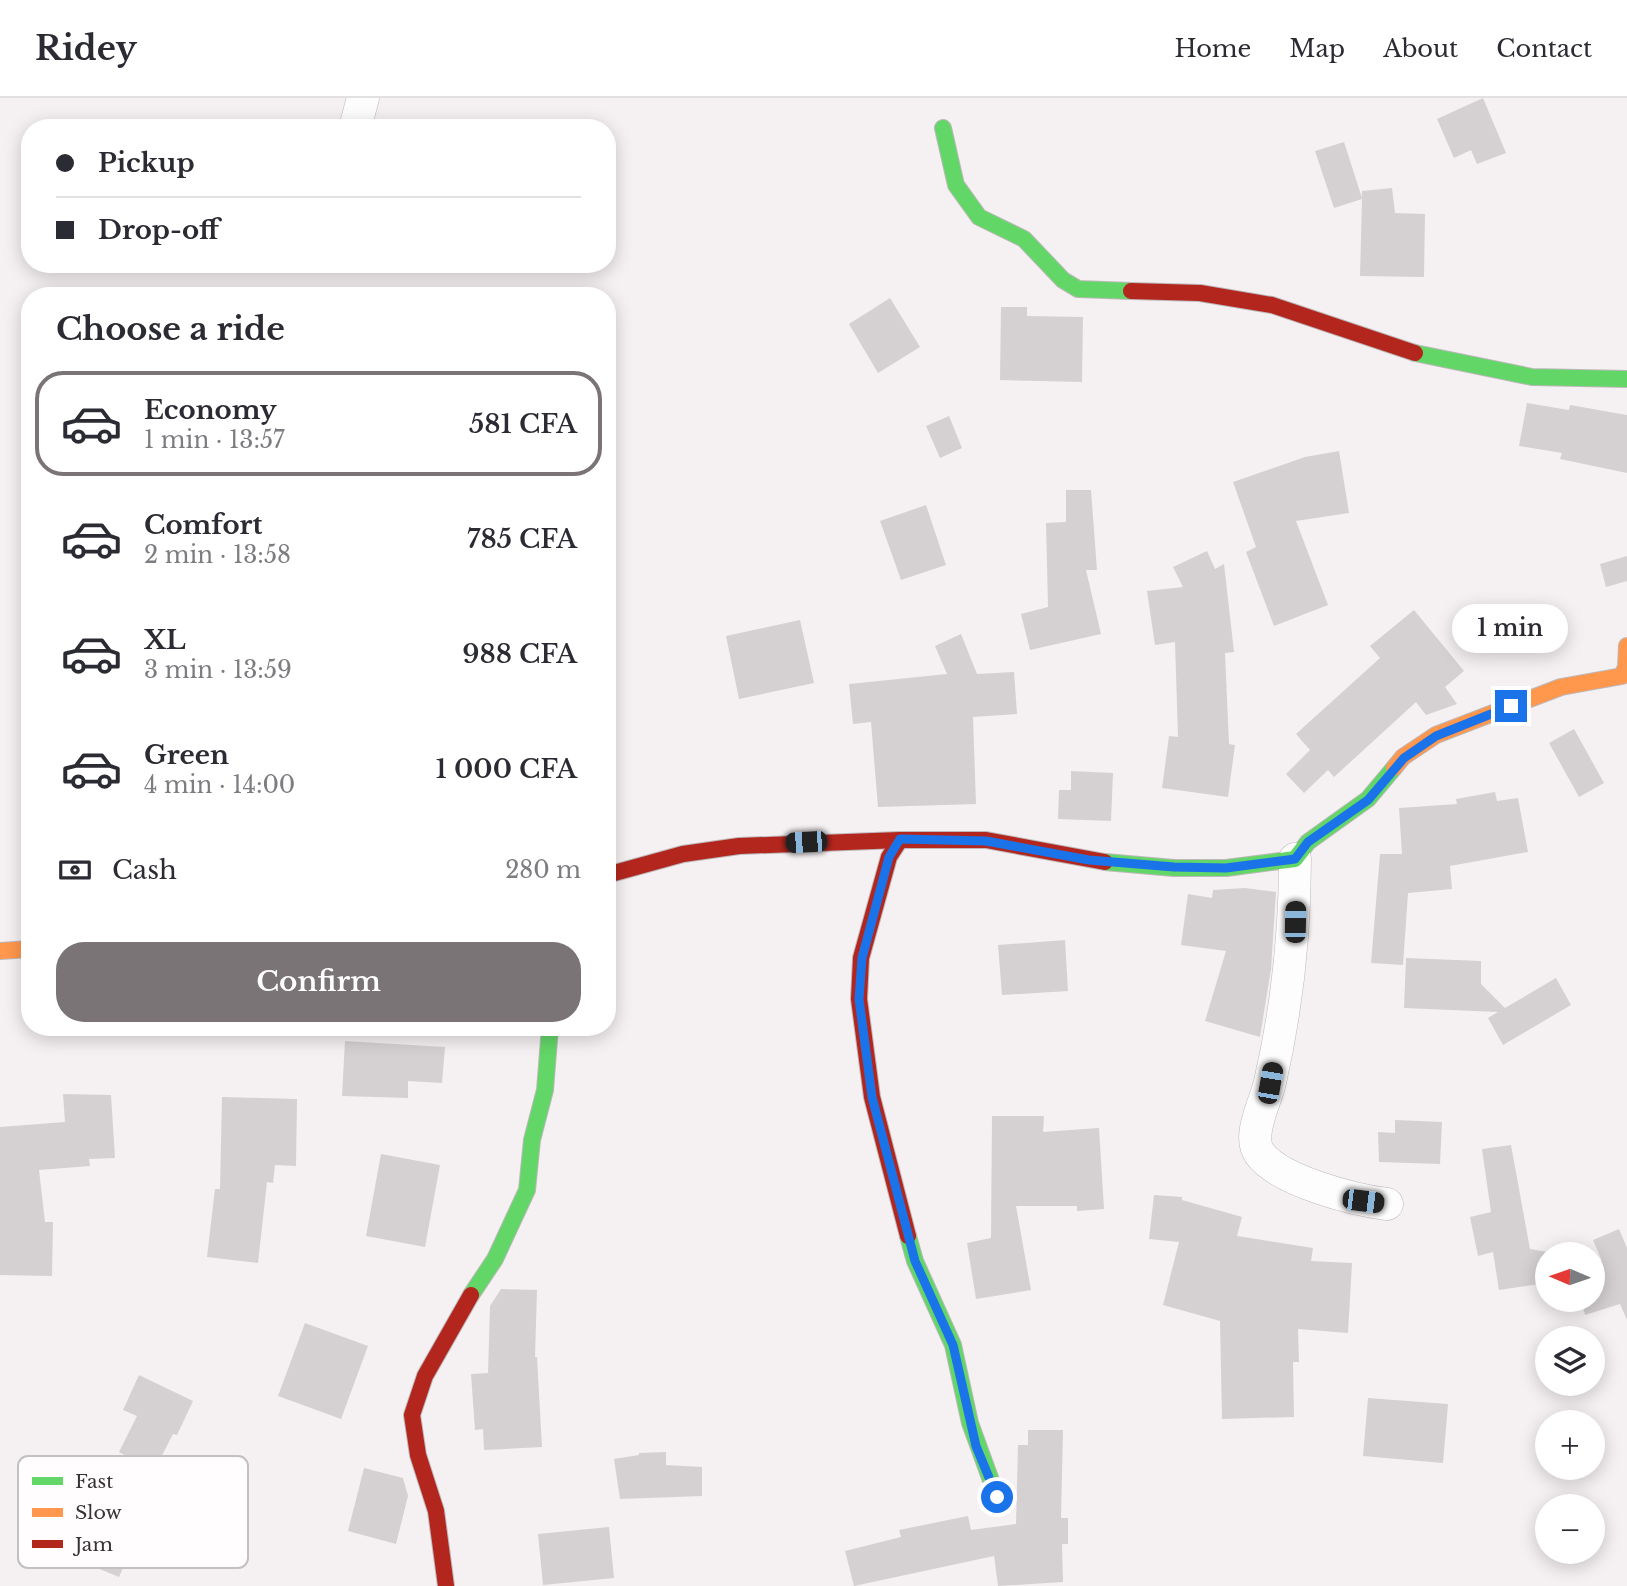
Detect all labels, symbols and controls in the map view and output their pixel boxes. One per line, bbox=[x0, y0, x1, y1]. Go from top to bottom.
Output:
text: Ridey bbox=[35, 28, 137, 69]
text: Home bbox=[1175, 34, 1251, 63]
text: Map bbox=[1289, 34, 1345, 63]
text: About bbox=[1383, 34, 1458, 63]
text: Contact bbox=[1496, 34, 1592, 63]
text: Pickup bbox=[98, 147, 195, 179]
text: Drop-off bbox=[98, 214, 219, 246]
text: Choose a ride bbox=[56, 309, 285, 349]
icon: car bbox=[60, 392, 123, 455]
text: Economy bbox=[144, 394, 277, 426]
text: 581 CFA bbox=[469, 408, 577, 440]
text: 1 min · 13:57 bbox=[144, 426, 285, 454]
icon: car bbox=[60, 507, 123, 570]
text: Comfort bbox=[144, 509, 262, 541]
text: 785 CFA bbox=[467, 523, 577, 555]
text: 2 min · 13:58 bbox=[144, 541, 291, 569]
callout: 1 min bbox=[1453, 604, 1569, 654]
text: 1 min bbox=[1477, 614, 1543, 642]
icon: car bbox=[60, 622, 123, 685]
text: XL bbox=[144, 624, 186, 656]
text: 988 CFA bbox=[462, 638, 577, 670]
text: 3 min · 13:59 bbox=[144, 656, 292, 684]
route end bbox=[1495, 690, 1527, 722]
icon: car bbox=[60, 737, 123, 800]
text: Green bbox=[144, 739, 229, 771]
text: 1 000 CFA bbox=[436, 753, 577, 785]
text: 4 min · 14:00 bbox=[144, 771, 295, 799]
car bbox=[785, 830, 828, 854]
icon: cash bbox=[56, 851, 94, 889]
text: Cash bbox=[112, 854, 177, 886]
text: 280 m bbox=[505, 856, 581, 884]
car bbox=[1285, 901, 1306, 943]
button: Confirm bbox=[56, 942, 581, 1022]
car bbox=[1257, 1060, 1284, 1106]
car bbox=[1341, 1188, 1386, 1214]
north arrow bbox=[1535, 1242, 1605, 1312]
map controls bbox=[1535, 1242, 1605, 1564]
button: layers bbox=[1535, 1326, 1605, 1396]
button: + bbox=[1535, 1410, 1605, 1480]
legend bbox=[18, 1456, 248, 1568]
text: Fast bbox=[75, 1470, 114, 1493]
route start bbox=[981, 1481, 1013, 1513]
button: − bbox=[1535, 1494, 1605, 1564]
text: Slow bbox=[75, 1501, 122, 1524]
text: Jam bbox=[72, 1533, 113, 1556]

